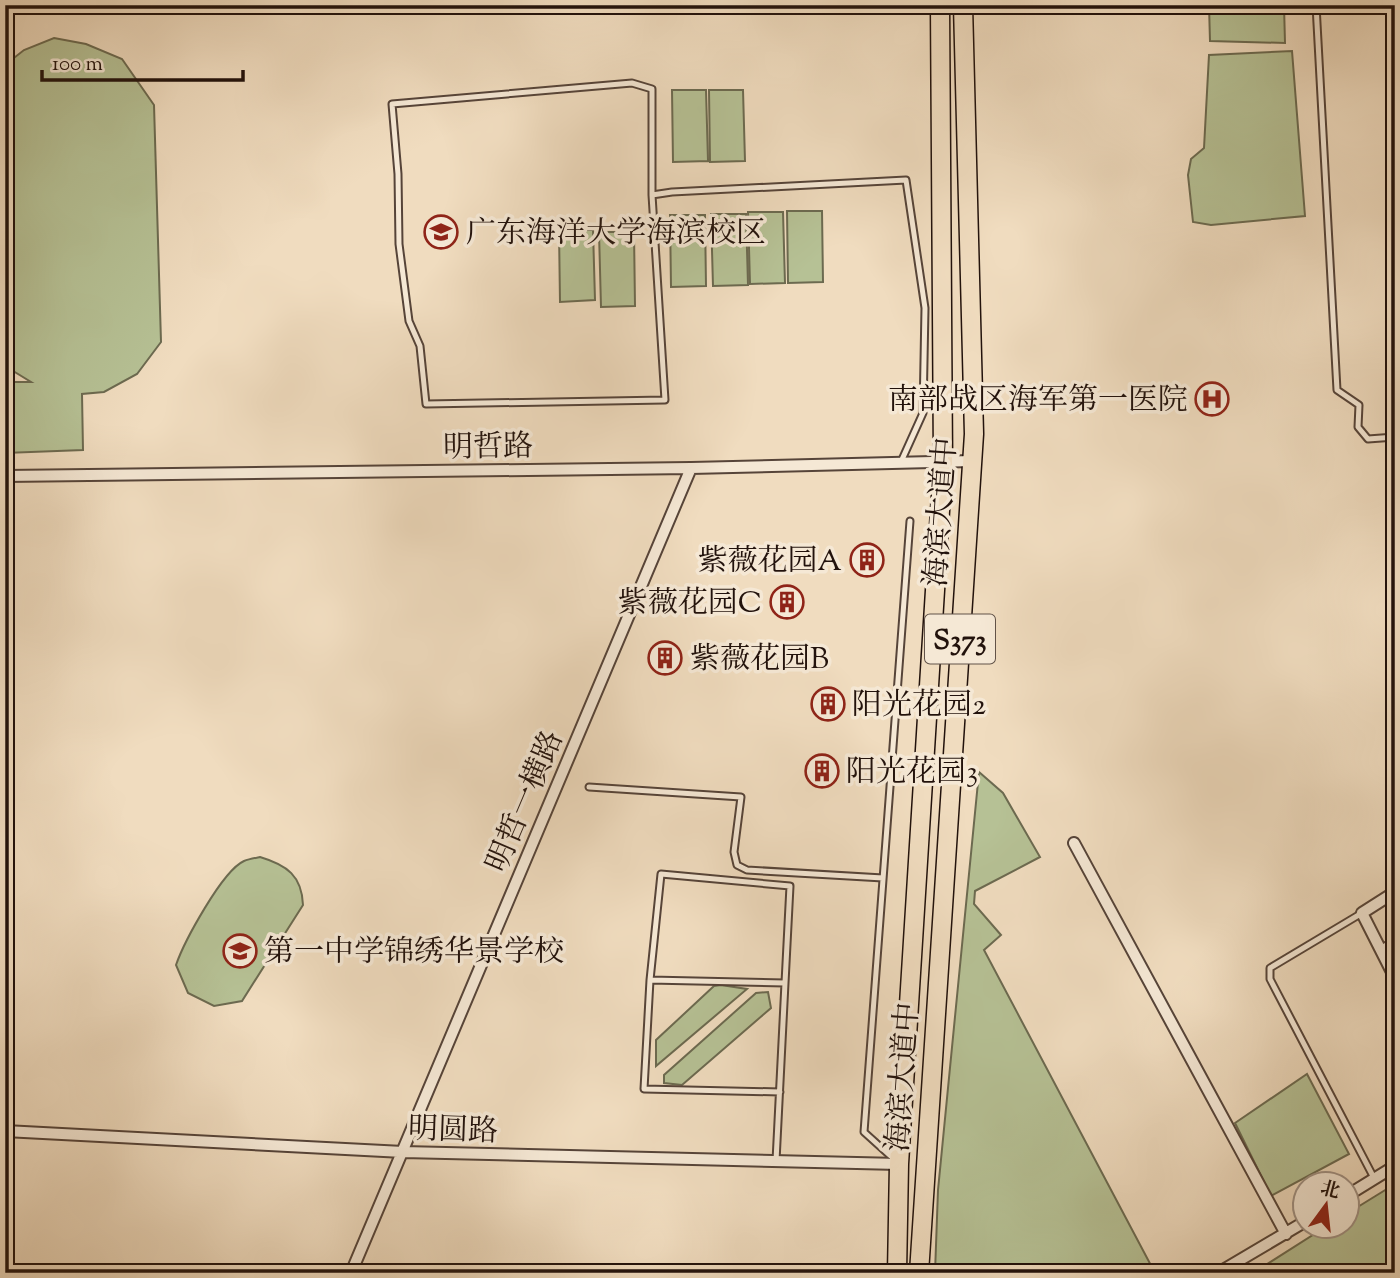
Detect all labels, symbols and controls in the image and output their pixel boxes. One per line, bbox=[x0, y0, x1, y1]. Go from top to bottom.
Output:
scale bar bbox=[42, 38, 243, 82]
text: 100 m bbox=[52, 50, 103, 80]
school or university icon: 广东海洋大学海滨校区 bbox=[422, 213, 460, 251]
place label: 广东海洋大学海滨校区 bbox=[466, 213, 766, 256]
place label: 南部战区海军第一医院 bbox=[888, 380, 1188, 423]
hospital icon: 南部战区海军第一医院 bbox=[1193, 380, 1231, 418]
street label: 明哲路 bbox=[443, 426, 533, 471]
street label: 海滨大道中 bbox=[916, 436, 969, 588]
place label: 紫薇花园A bbox=[698, 541, 842, 584]
building icon: 紫薇花园A bbox=[848, 541, 886, 579]
place label: 紫薇花园C bbox=[618, 583, 762, 626]
building icon: 紫薇花园C bbox=[768, 583, 806, 621]
road number: S373 bbox=[925, 614, 995, 664]
building icon: 紫薇花园B bbox=[646, 639, 684, 677]
place label: 紫薇花园B bbox=[690, 639, 829, 682]
building icon: 阳光花园2 bbox=[809, 685, 847, 723]
place label: 阳光花园2 bbox=[852, 685, 986, 728]
street label: 明哲一横路 bbox=[477, 725, 575, 879]
building icon: 阳光花园3 bbox=[803, 752, 841, 790]
place label: 阳光花园3 bbox=[846, 752, 978, 795]
school or university icon: 第一中学锦绣华景学校 bbox=[221, 932, 259, 970]
place label: 第一中学锦绣华景学校 bbox=[264, 932, 564, 975]
street label: 海滨大道中 bbox=[878, 1001, 931, 1153]
street label: 明圆路 bbox=[407, 1108, 499, 1155]
north arrow bbox=[1292, 1170, 1362, 1240]
text: 北 bbox=[1317, 1175, 1342, 1206]

